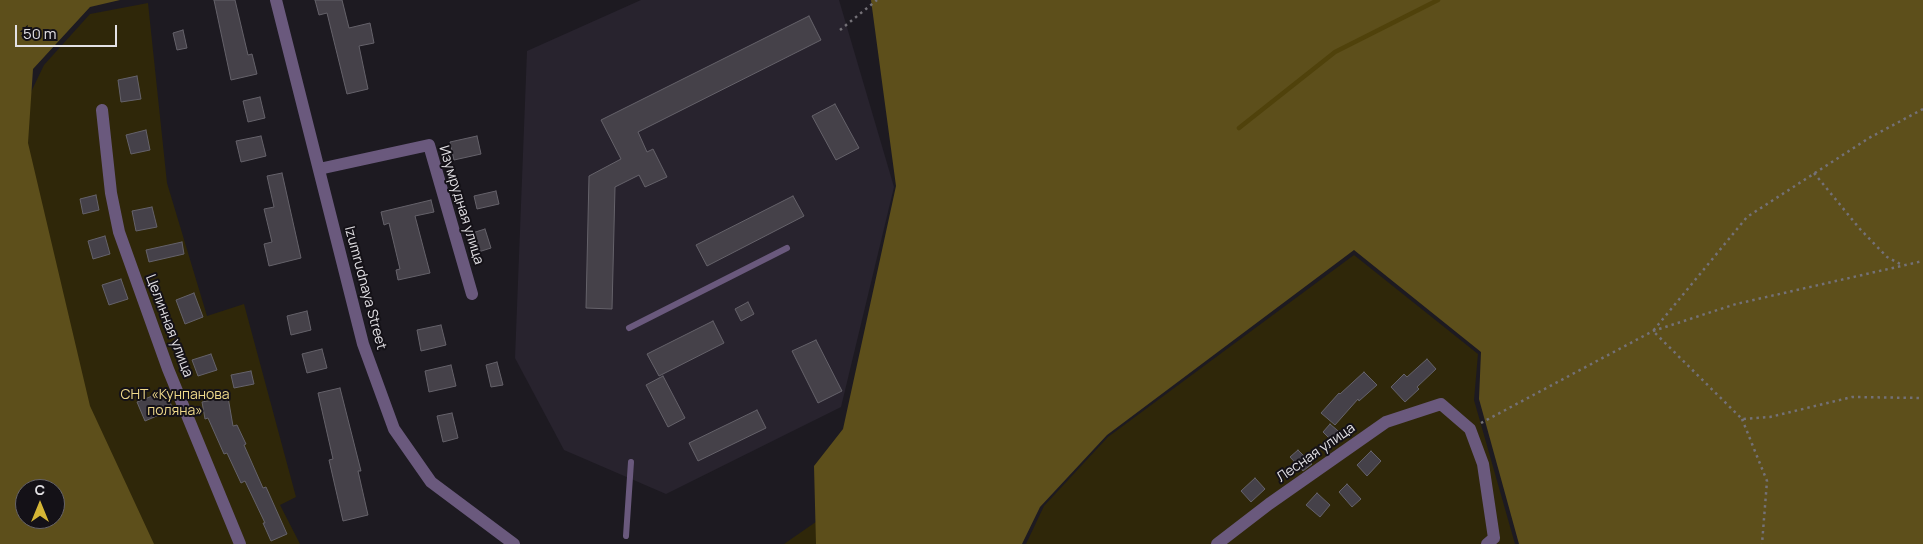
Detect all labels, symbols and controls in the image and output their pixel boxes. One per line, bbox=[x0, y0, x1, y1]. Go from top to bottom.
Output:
scale bar bbox=[18, 15, 120, 47]
text: 50 m bbox=[23, 23, 57, 44]
street label: Изумрудная улица bbox=[435, 144, 487, 266]
street label: Izumrudnaya Street bbox=[340, 224, 390, 352]
street label: Целинная улица bbox=[142, 272, 196, 380]
park label: СНТ «Кунпанова поляна» bbox=[120, 387, 230, 420]
street label: Лесная улица bbox=[1274, 420, 1358, 486]
north arrow bbox=[15, 479, 65, 529]
text: С bbox=[35, 480, 45, 499]

